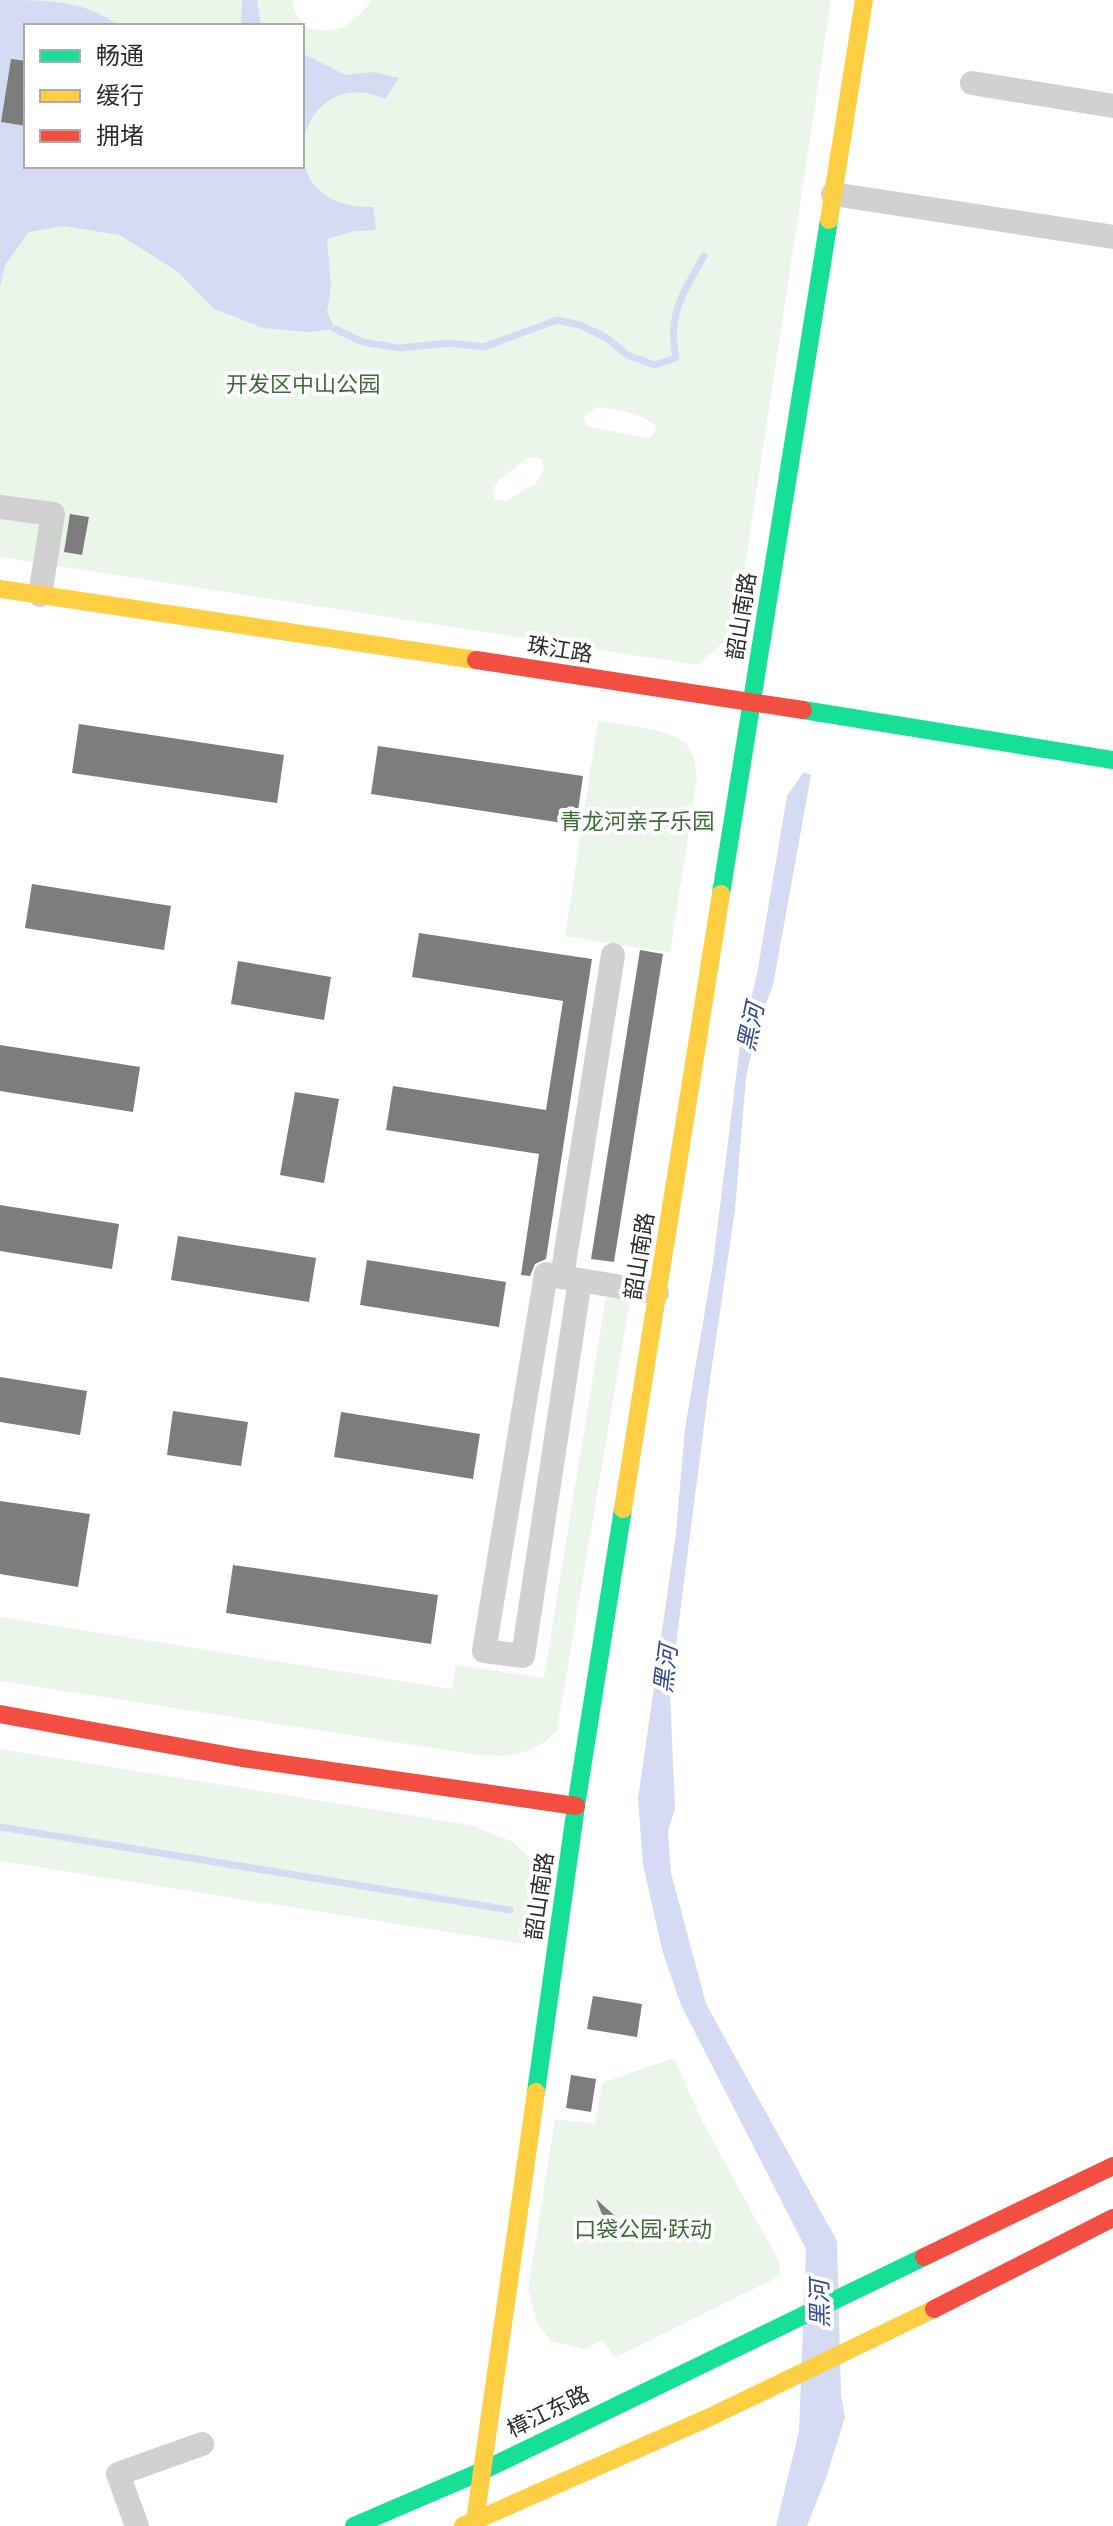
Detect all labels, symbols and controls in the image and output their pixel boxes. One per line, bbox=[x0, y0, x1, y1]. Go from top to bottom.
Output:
legend bbox=[24, 24, 304, 168]
text: 畅通 bbox=[96, 38, 144, 71]
text: 缓行 bbox=[96, 78, 144, 111]
text: 拥堵 bbox=[96, 118, 144, 151]
park label: 开发区中山公园 bbox=[226, 368, 380, 398]
street label: 韶山南路 bbox=[718, 570, 762, 662]
street label: 珠江路 bbox=[525, 628, 595, 668]
park label: 青龙河亲子乐园 bbox=[560, 805, 714, 835]
water label: 黑河 bbox=[728, 996, 771, 1054]
street label: 韶山南路 bbox=[616, 1210, 660, 1302]
water label: 黑河 bbox=[645, 1639, 684, 1695]
street label: 韶山南路 bbox=[517, 1850, 559, 1942]
park label: 口袋公园·跃动 bbox=[574, 2213, 712, 2243]
water label: 黑河 bbox=[802, 2276, 835, 2328]
street label: 樟江东路 bbox=[501, 2377, 594, 2443]

